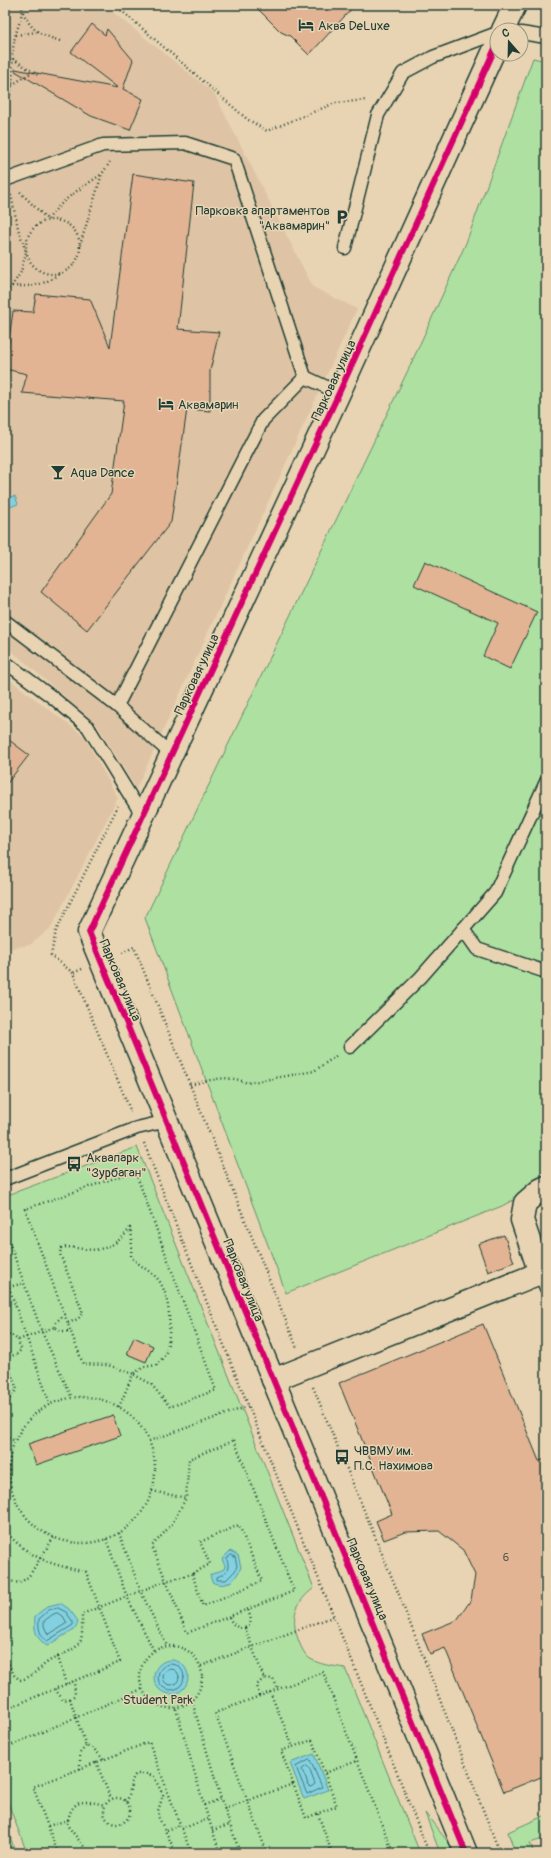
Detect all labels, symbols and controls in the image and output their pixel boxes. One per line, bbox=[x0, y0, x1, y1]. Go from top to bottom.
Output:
hotel icon: Аква DeLuxe bbox=[297, 16, 315, 34]
place label: Аква DeLuxe bbox=[318, 18, 390, 34]
north arrow bbox=[489, 22, 529, 62]
text: С bbox=[500, 26, 511, 40]
place label: Парковка апартаментов "Аквамарин" bbox=[196, 203, 330, 234]
parking icon: Парковка апартаментов "Аквамарин" bbox=[333, 208, 351, 226]
street label: Парковая улица bbox=[308, 337, 360, 423]
hotel icon: Аквамарин bbox=[157, 395, 175, 413]
place label: Аквамарин bbox=[178, 397, 239, 413]
bar icon: Aqua Dance bbox=[49, 463, 67, 481]
place label: Aqua Dance bbox=[70, 465, 135, 481]
street label: Парковая улица bbox=[171, 631, 223, 717]
street label: Парковая улица bbox=[96, 937, 145, 1024]
place label: Аквапарк "Зурбаган" bbox=[86, 1150, 147, 1181]
bus stop icon: Аквапарк "Зурбаган" bbox=[65, 1155, 83, 1173]
street label: Парковая улица bbox=[219, 1237, 267, 1324]
place label: ЧВВМУ им. П.С. Нахимова bbox=[354, 1443, 433, 1474]
bus stop icon: ЧВВМУ им. П.С. Нахимова bbox=[333, 1448, 351, 1466]
street label: Парковая улица bbox=[343, 1536, 392, 1623]
house number: 6 bbox=[503, 1551, 509, 1564]
park label: Student Park bbox=[123, 1692, 194, 1708]

